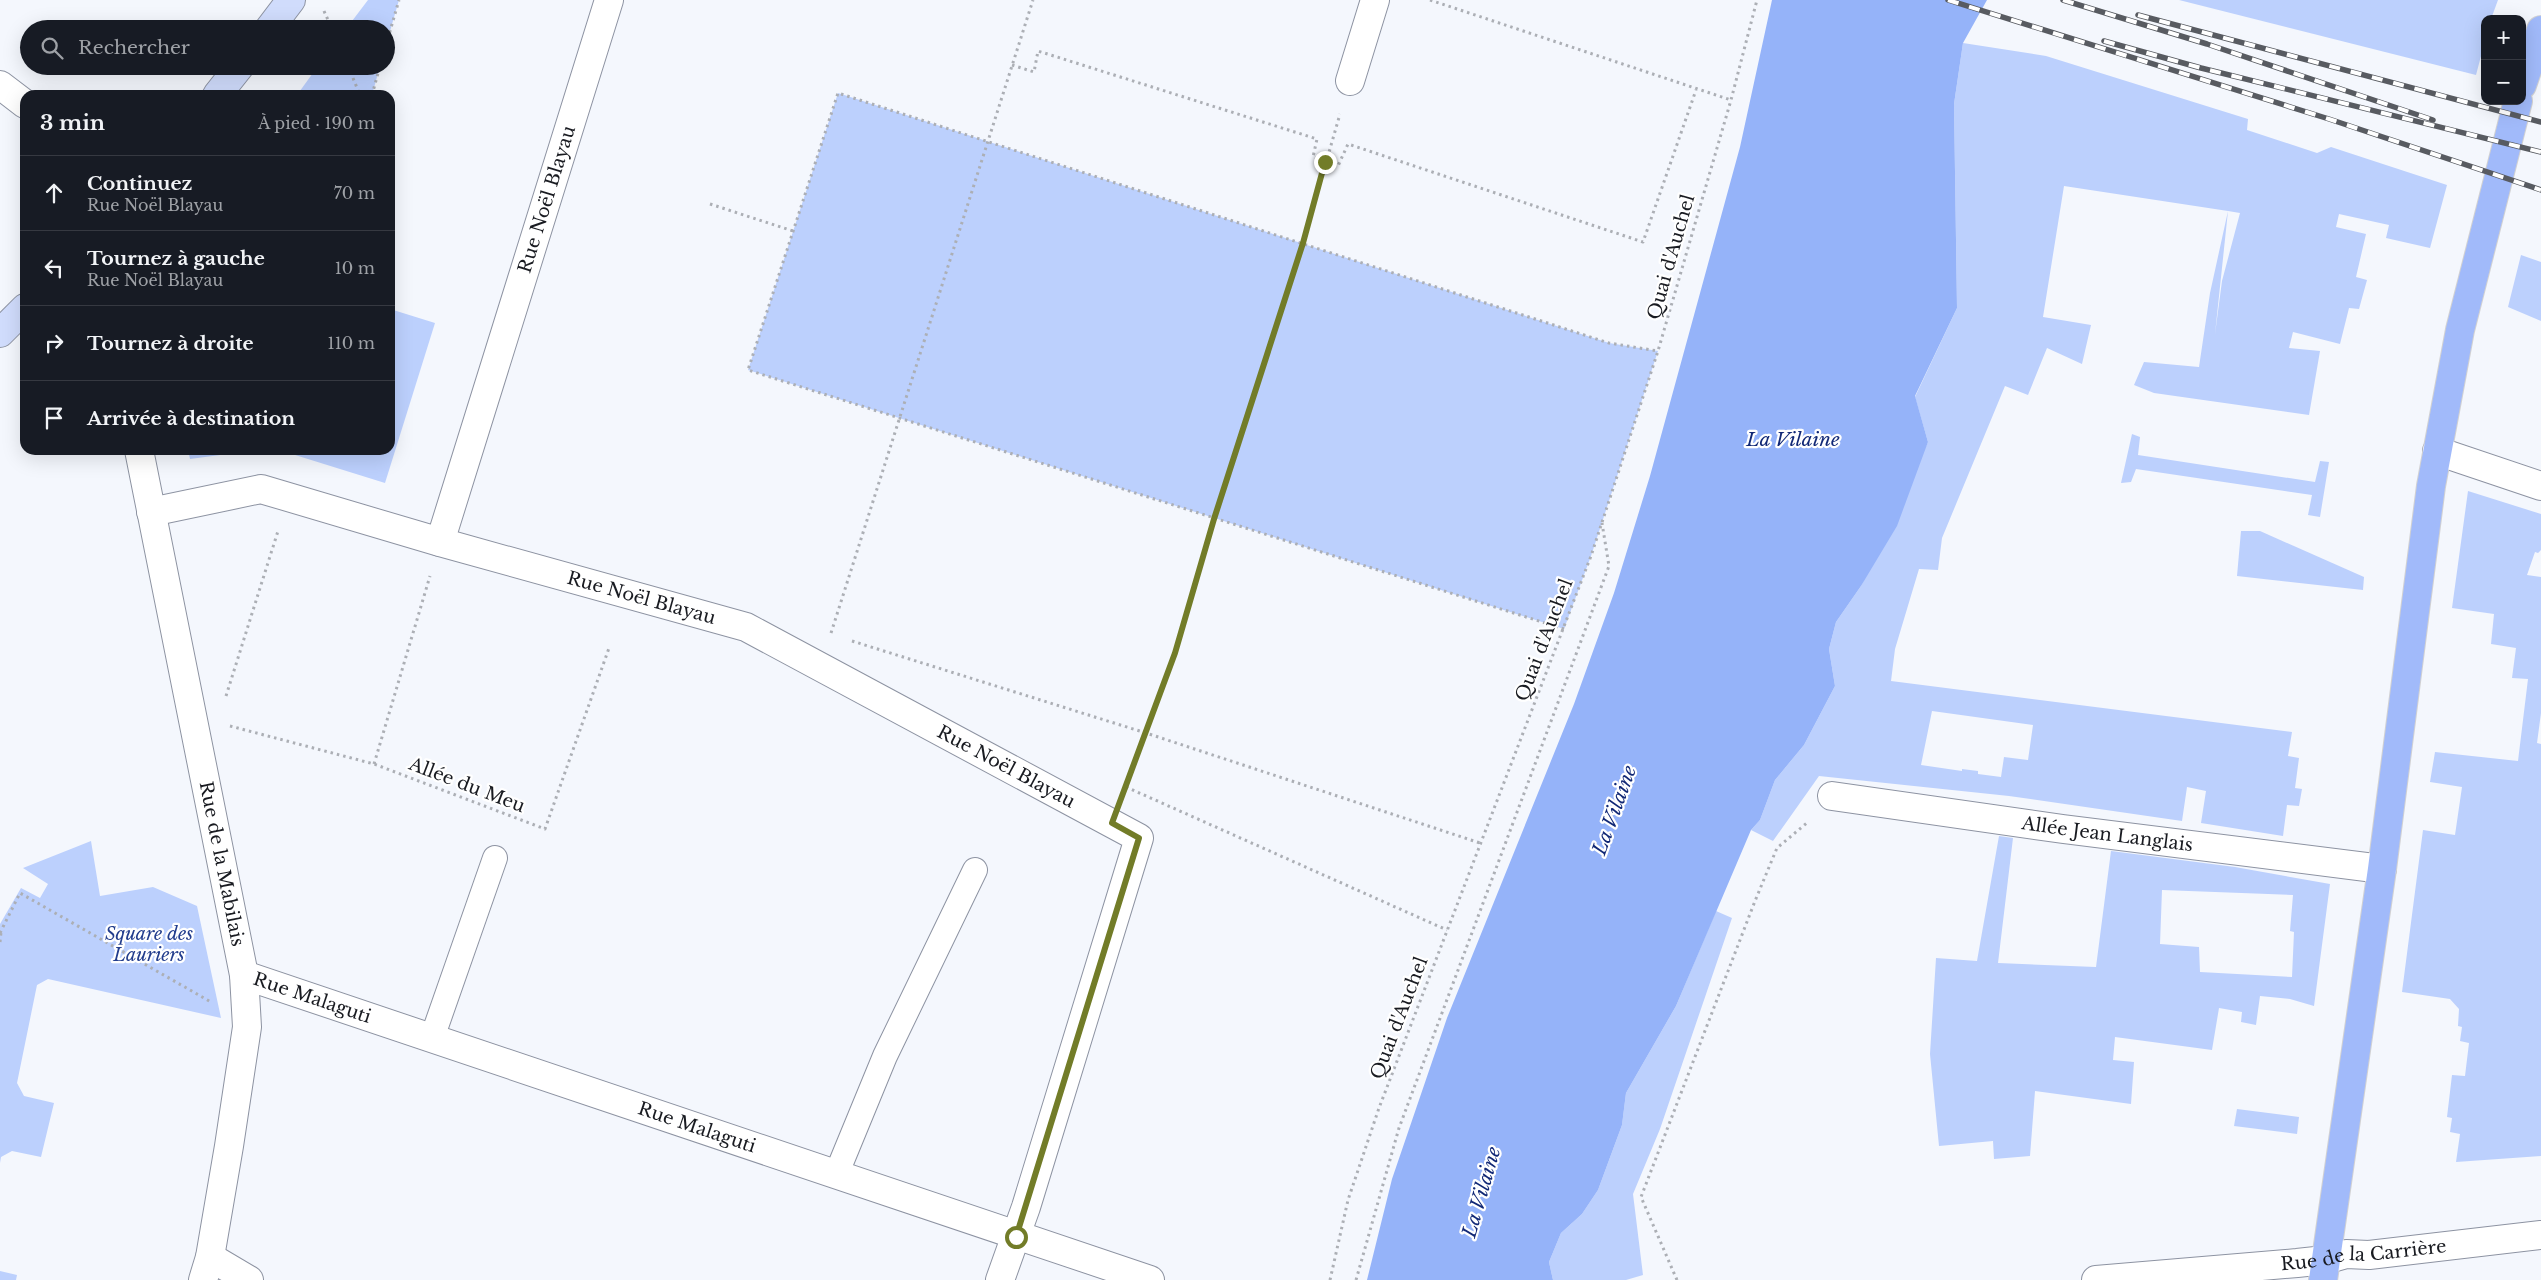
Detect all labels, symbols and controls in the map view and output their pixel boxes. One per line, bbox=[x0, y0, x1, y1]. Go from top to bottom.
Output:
map controls bbox=[2481, 15, 2526, 105]
button: + bbox=[2481, 15, 2526, 60]
search box bbox=[20, 20, 395, 75]
icon: search bbox=[38, 34, 66, 62]
text: Rechercher bbox=[78, 36, 190, 59]
button: − bbox=[2481, 60, 2526, 105]
text: 3 min bbox=[40, 110, 105, 136]
text: À pied · 190 m bbox=[258, 113, 375, 133]
street label: Rue Noël Blayau bbox=[514, 123, 580, 276]
route end bbox=[1314, 151, 1337, 174]
text: Continuez bbox=[87, 172, 192, 195]
icon: ahead bbox=[40, 179, 68, 207]
text: 70 m bbox=[334, 183, 375, 203]
street label: Quai d'Auchel bbox=[1643, 192, 1699, 322]
text: Rue Noël Blayau bbox=[87, 195, 223, 215]
text: Tournez à gauche bbox=[87, 247, 265, 270]
icon: left bbox=[40, 254, 68, 282]
text: 10 m bbox=[335, 258, 375, 278]
text: Rue Noël Blayau bbox=[87, 270, 223, 290]
icon: right bbox=[40, 329, 68, 357]
text: Tournez à droite bbox=[87, 332, 254, 355]
text: 110 m bbox=[328, 333, 375, 353]
icon: arrive bbox=[40, 404, 68, 432]
text: Arrivée à destination bbox=[87, 407, 295, 430]
water label: La Vilaine bbox=[1745, 428, 1840, 451]
street label: Rue Noël Blayau bbox=[565, 567, 718, 629]
street label: Quai d'Auchel bbox=[1511, 576, 1577, 704]
street label: Rue Noël Blayau bbox=[934, 721, 1079, 813]
street label: Allée du Meu bbox=[405, 752, 528, 817]
water label: La Vilaine bbox=[1587, 762, 1641, 859]
street label: Rue de la Mabilais bbox=[195, 779, 249, 948]
street label: Allée Jean Langlais bbox=[2019, 812, 2194, 856]
park label: Square des Lauriers bbox=[105, 923, 193, 966]
street label: Quai d'Auchel bbox=[1366, 954, 1432, 1082]
street label: Rue Malaguti bbox=[250, 968, 374, 1028]
street label: Rue Malaguti bbox=[635, 1097, 759, 1158]
water label: La Vilaine bbox=[1457, 1144, 1505, 1241]
route start bbox=[1005, 1226, 1028, 1249]
street label: Rue de la Carrière bbox=[2280, 1235, 2448, 1275]

